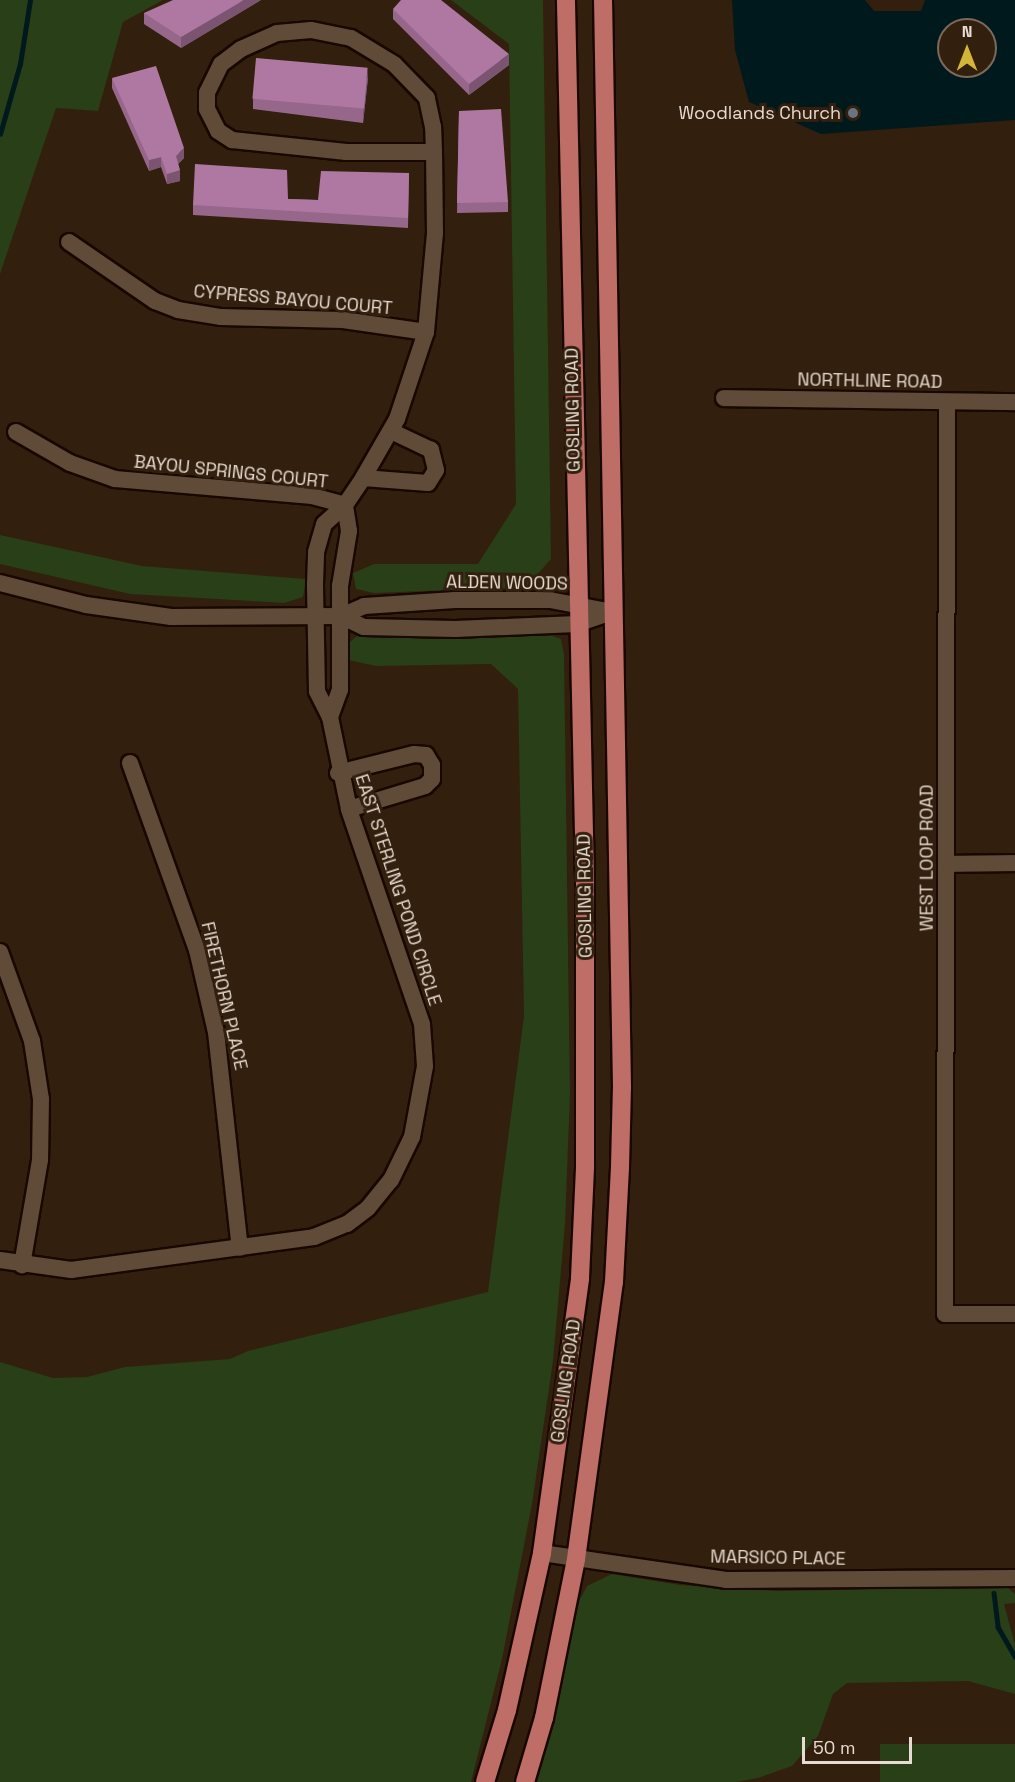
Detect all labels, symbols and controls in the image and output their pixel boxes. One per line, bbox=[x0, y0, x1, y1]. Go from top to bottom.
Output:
north arrow bbox=[937, 18, 997, 78]
text: N bbox=[962, 21, 972, 42]
place label: Woodlands Church bbox=[678, 102, 841, 124]
marker: Woodlands Church bbox=[846, 106, 860, 120]
street label: CYPRESS BAYOU COURT bbox=[193, 281, 393, 319]
street label: GOSLING ROAD bbox=[561, 348, 585, 472]
street label: NORTHLINE ROAD bbox=[797, 369, 943, 393]
street label: BAYOU SPRINGS COURT bbox=[133, 451, 329, 493]
street label: ALDEN WOODS bbox=[446, 571, 568, 595]
street label: EAST STERLING POND CIRCLE bbox=[350, 771, 446, 1009]
street label: WEST LOOP ROAD bbox=[916, 784, 938, 932]
street label: GOSLING ROAD bbox=[573, 834, 597, 958]
street label: FIRETHORN PLACE bbox=[196, 920, 252, 1072]
street label: GOSLING ROAD bbox=[547, 1318, 585, 1444]
street label: MARSICO PLACE bbox=[710, 1546, 846, 1570]
scale bar bbox=[805, 1725, 914, 1763]
text: 50 m bbox=[813, 1736, 855, 1759]

